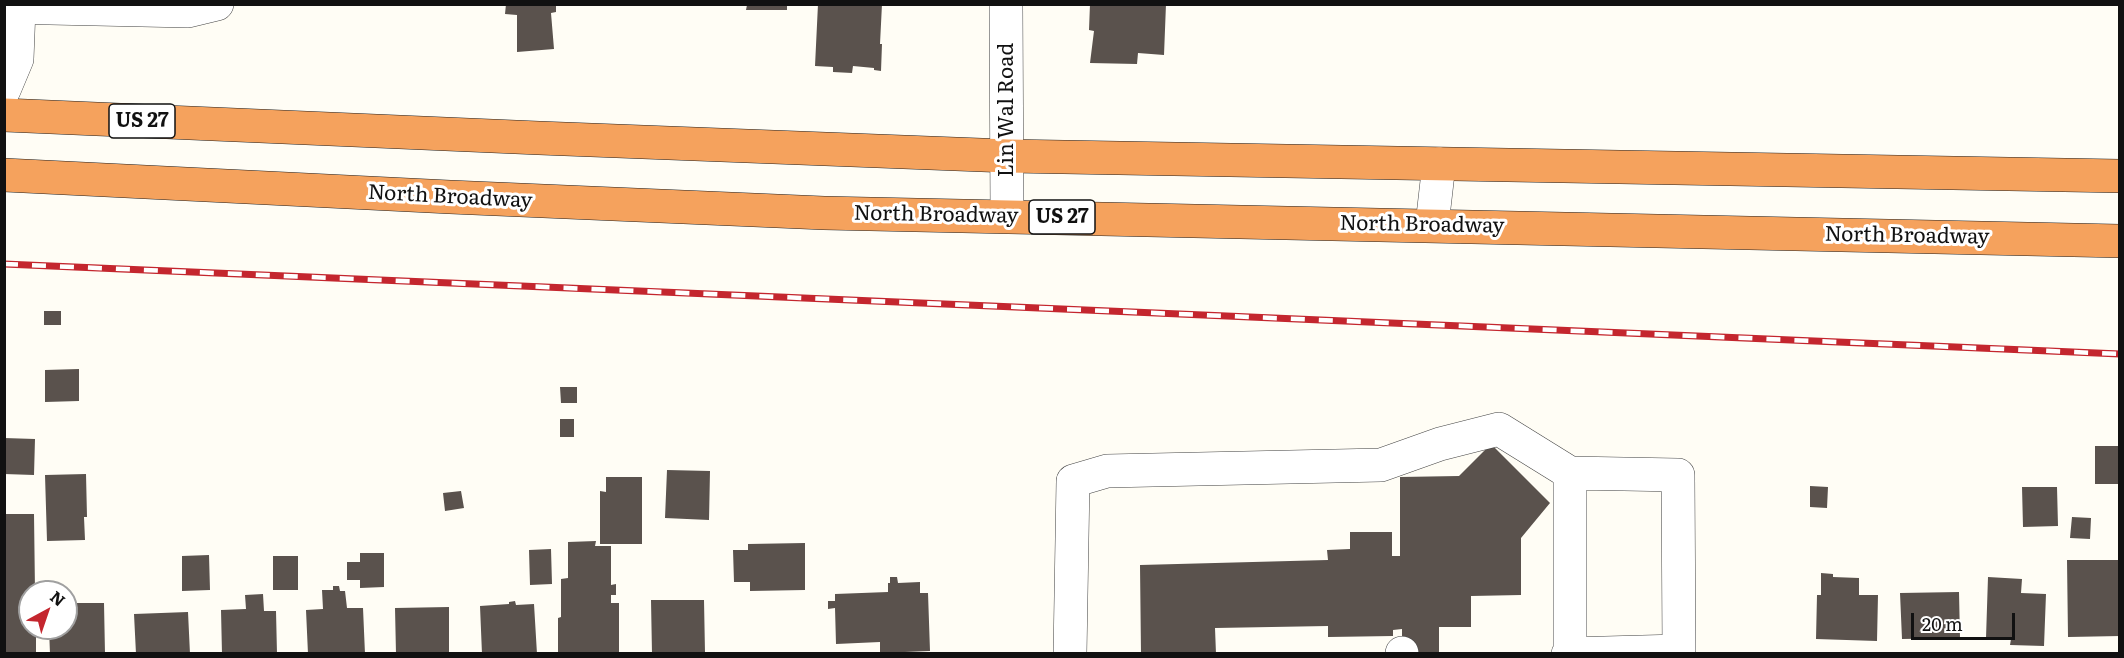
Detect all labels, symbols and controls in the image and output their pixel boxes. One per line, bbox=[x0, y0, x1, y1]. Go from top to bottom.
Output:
street label: Lin Wal Road bbox=[994, 43, 1020, 177]
road number: US 27 bbox=[109, 104, 175, 138]
street label: North Broadway bbox=[367, 180, 533, 214]
road number: US 27 bbox=[1029, 200, 1095, 234]
street label: North Broadway bbox=[853, 201, 1019, 229]
street label: North Broadway bbox=[1339, 211, 1505, 239]
street label: North Broadway bbox=[1824, 222, 1990, 250]
north arrow bbox=[18, 580, 78, 640]
text: N bbox=[45, 584, 71, 611]
scale bar bbox=[1914, 601, 2018, 639]
text: 20 m bbox=[1922, 610, 1963, 637]

